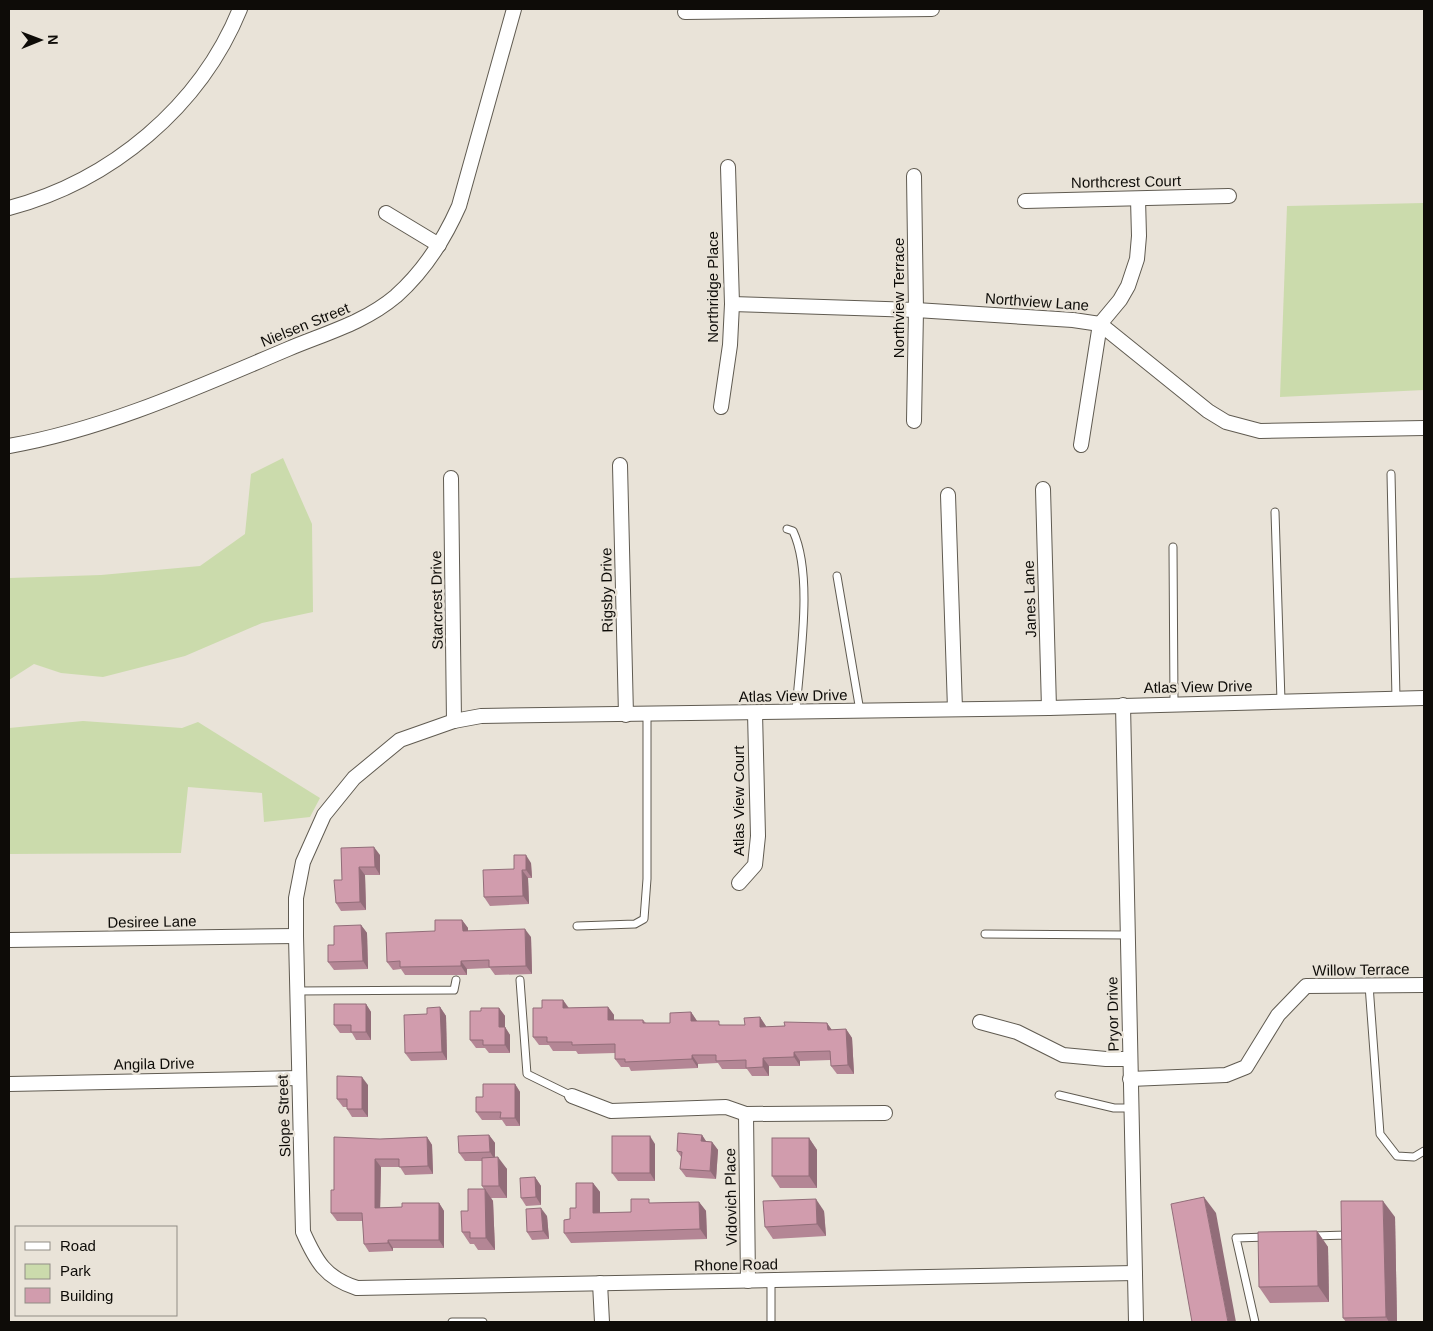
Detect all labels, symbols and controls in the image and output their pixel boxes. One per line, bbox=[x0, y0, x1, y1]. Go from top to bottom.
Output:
north arrow bbox=[15, 15, 65, 65]
text: N bbox=[45, 35, 61, 45]
street label: Northcrest Court bbox=[1071, 172, 1182, 191]
street label: Northridge Place bbox=[704, 231, 721, 343]
street label: Northview Terrace bbox=[890, 238, 907, 358]
street label: Northview Lane bbox=[984, 289, 1090, 314]
street label: Nielsen Street bbox=[258, 299, 352, 350]
street label: Rigsby Drive bbox=[597, 547, 616, 633]
street label: Starcrest Drive bbox=[427, 550, 446, 650]
street label: Janes Lane bbox=[1020, 560, 1039, 638]
street label: Atlas View Drive bbox=[1143, 677, 1253, 696]
street label: Atlas View Drive bbox=[738, 686, 848, 705]
street label: Atlas View Court bbox=[730, 745, 747, 856]
street label: Desiree Lane bbox=[107, 912, 197, 931]
street label: Willow Terrace bbox=[1312, 960, 1410, 979]
street label: Pryor Drive bbox=[1103, 976, 1122, 1052]
street label: Angila Drive bbox=[113, 1054, 195, 1073]
street label: Slope Street bbox=[274, 1074, 293, 1158]
street label: Vidovich Place bbox=[721, 1148, 740, 1246]
legend bbox=[15, 1226, 178, 1316]
text: Road bbox=[60, 1237, 96, 1254]
street label: Rhone Road bbox=[694, 1255, 778, 1274]
text: Park bbox=[60, 1262, 91, 1279]
text: Building bbox=[60, 1287, 113, 1304]

